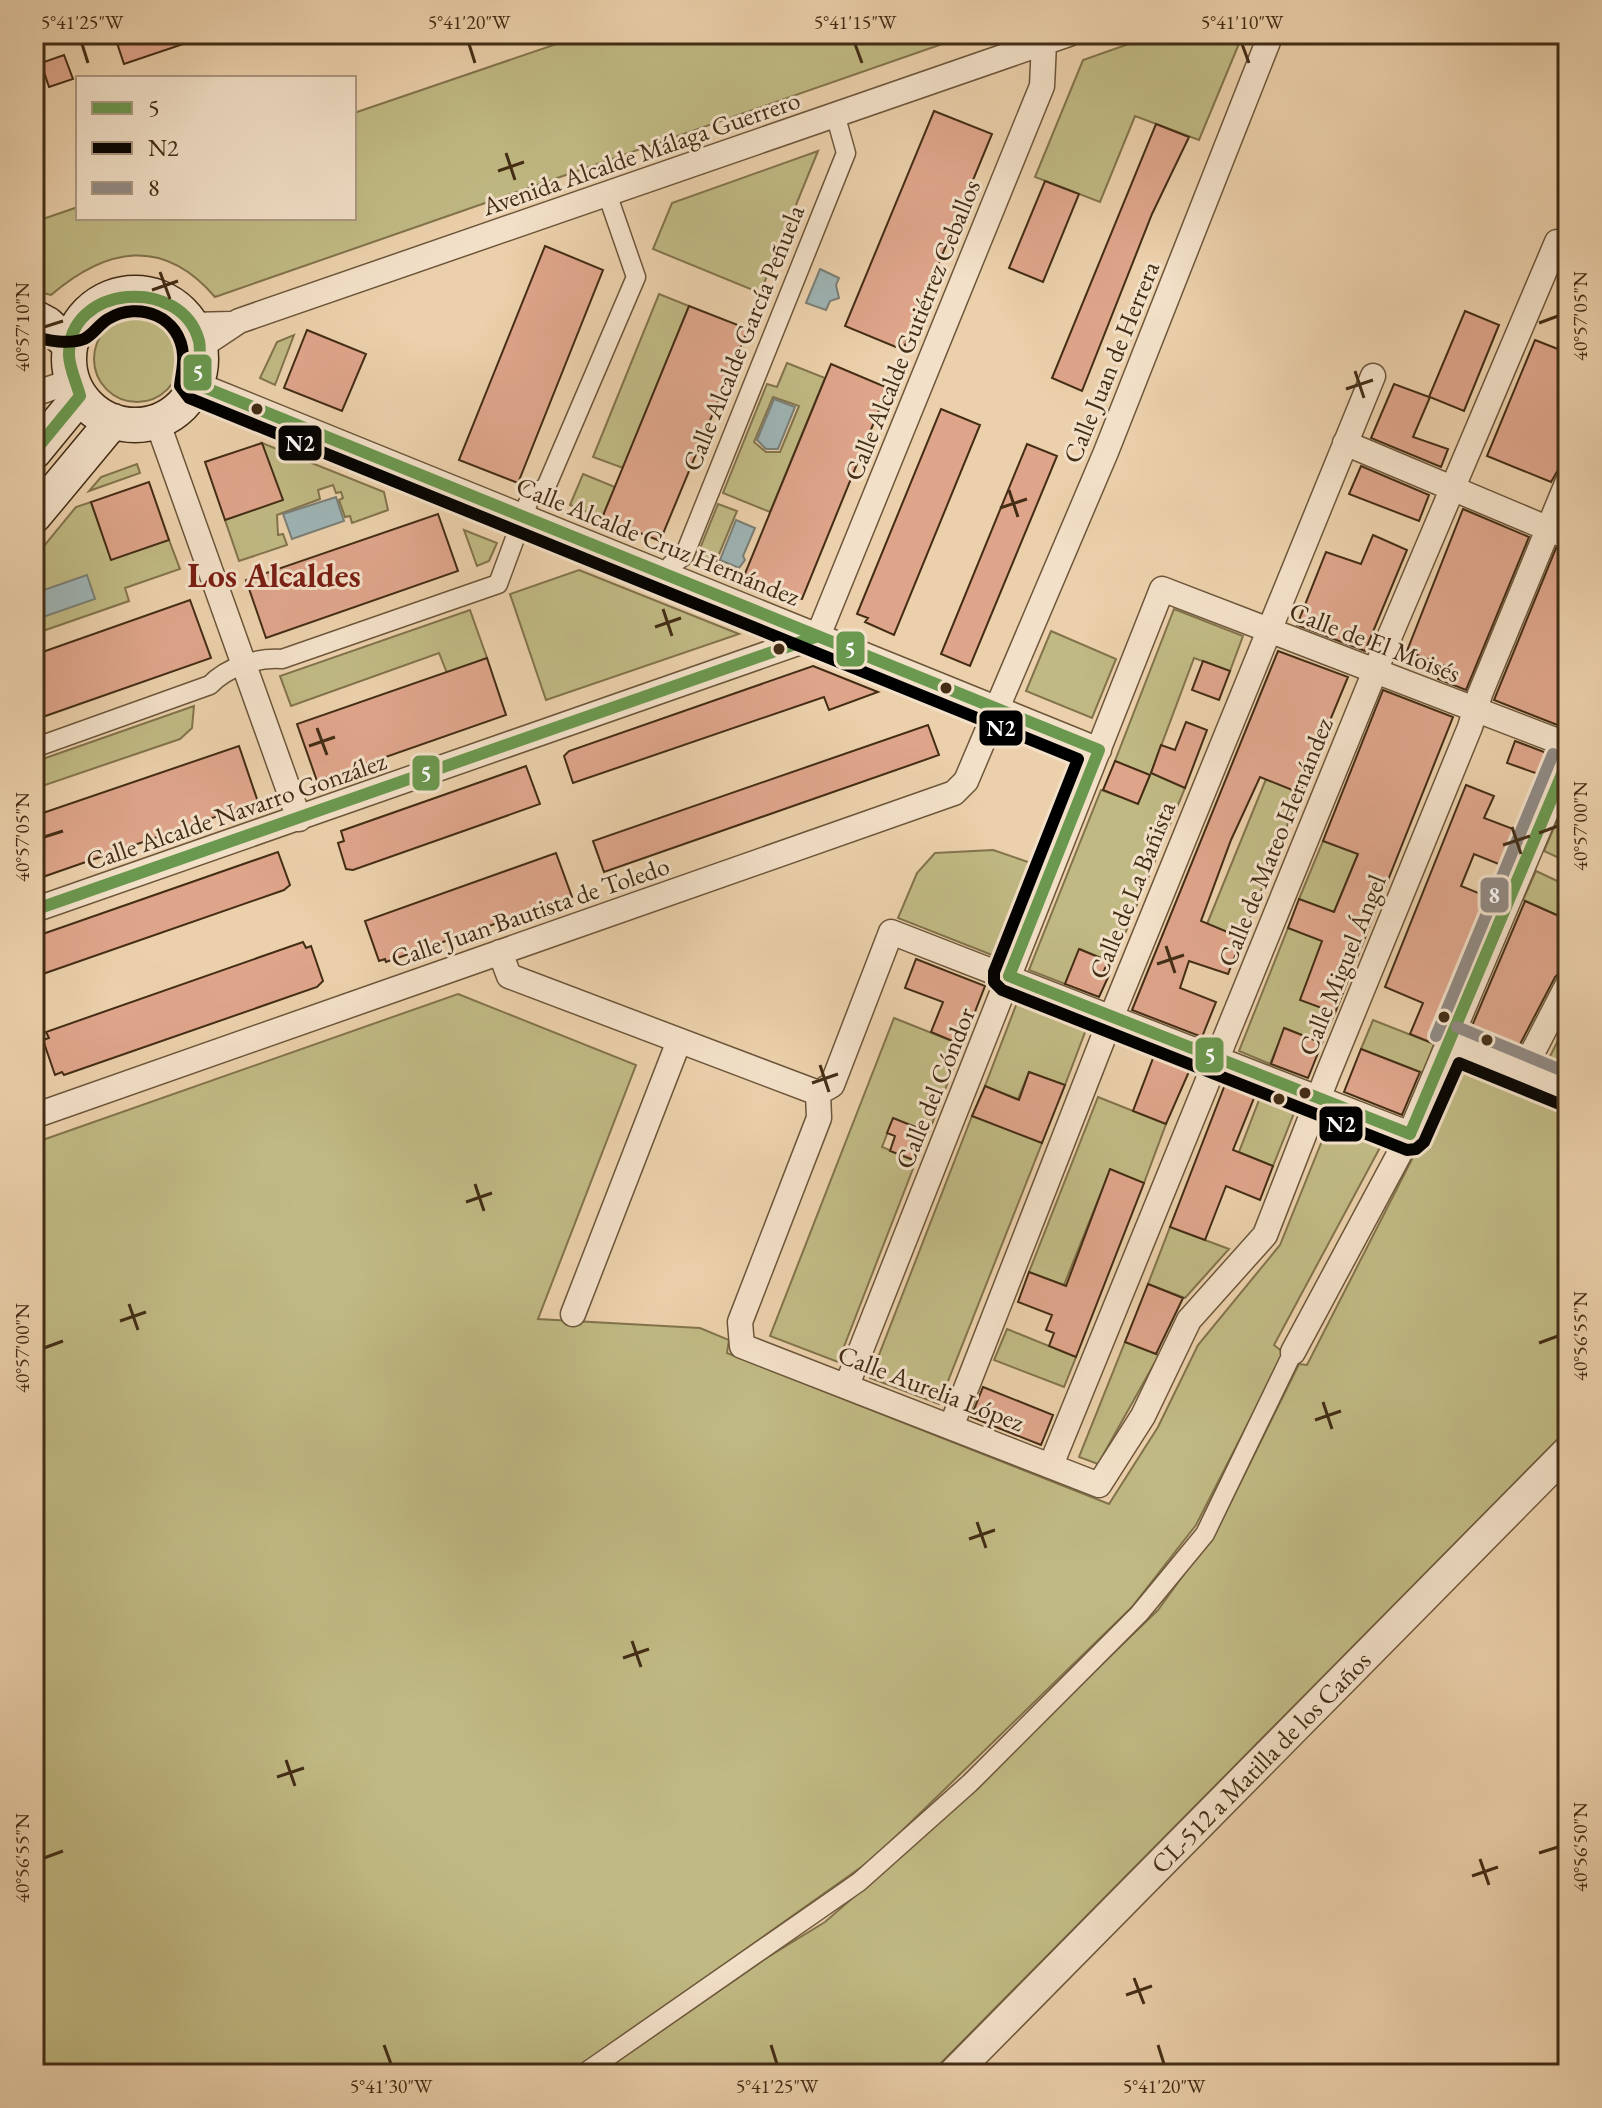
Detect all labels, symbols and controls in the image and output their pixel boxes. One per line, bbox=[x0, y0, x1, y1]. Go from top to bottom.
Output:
text: 5°41'25"W bbox=[41, 9, 124, 35]
text: 5°41'20"W bbox=[428, 9, 511, 35]
text: 5°41'15"W bbox=[814, 9, 897, 35]
text: 5°41'10"W bbox=[1201, 9, 1284, 35]
legend bbox=[76, 76, 356, 220]
street label: Avenida Alcalde Málaga Guerrero bbox=[477, 83, 804, 224]
text: 5 bbox=[148, 92, 160, 123]
text: N2 bbox=[148, 132, 179, 163]
text: 8 bbox=[148, 172, 160, 203]
street label: Calle Alcalde Gutiérrez Ceballos bbox=[836, 175, 988, 485]
street label: Calle Alcalde García Peñuela bbox=[674, 199, 812, 476]
street label: Calle Juan de Herrera bbox=[1055, 255, 1167, 468]
text: 40°57'05"N bbox=[1567, 271, 1593, 361]
text: 40°57'10"N bbox=[9, 282, 35, 372]
line badge: 5 bbox=[182, 353, 213, 392]
text: 5 bbox=[192, 358, 204, 387]
unlabelled marker bbox=[249, 401, 265, 417]
line badge: N2 bbox=[277, 424, 323, 462]
text: N2 bbox=[285, 429, 315, 458]
street label: Calle Alcalde Cruz Hernández bbox=[511, 469, 805, 614]
district label: Los Alcaldes bbox=[187, 553, 361, 597]
street label: Calle de El Moisés bbox=[1285, 594, 1465, 690]
line badge: 5 bbox=[835, 630, 866, 668]
text: 5 bbox=[844, 635, 856, 664]
unlabelled marker bbox=[771, 641, 787, 657]
unlabelled marker bbox=[938, 680, 954, 696]
line badge: N2 bbox=[978, 709, 1024, 747]
street label: Calle de Mateo Hernández bbox=[1210, 712, 1341, 971]
text: N2 bbox=[986, 714, 1016, 743]
street label: Calle Alcalde Navarro González bbox=[81, 744, 391, 878]
line badge: 5 bbox=[411, 754, 441, 792]
text: 5 bbox=[420, 759, 432, 788]
text: 40°57'00"N bbox=[1567, 781, 1593, 871]
text: 40°57'05"N bbox=[9, 792, 35, 882]
street label: Calle de La Bañista bbox=[1081, 796, 1183, 984]
street label: Calle Juan Bautista de Toledo bbox=[386, 848, 674, 976]
street label: Calle Miguel Ángel bbox=[1290, 869, 1394, 1061]
line badge: 8 bbox=[1479, 876, 1510, 914]
text: 8 bbox=[1488, 881, 1500, 910]
street label: Calle del Cóndor bbox=[887, 1002, 983, 1174]
unlabelled marker bbox=[1436, 1009, 1452, 1025]
unlabelled marker bbox=[1479, 1032, 1495, 1048]
line badge: 5 bbox=[1194, 1036, 1225, 1074]
text: 5 bbox=[1204, 1041, 1216, 1070]
unlabelled marker bbox=[1297, 1085, 1313, 1101]
unlabelled marker bbox=[1271, 1091, 1287, 1107]
line badge: N2 bbox=[1318, 1105, 1364, 1143]
text: N2 bbox=[1326, 1110, 1356, 1139]
text: 40°56'55"N bbox=[1567, 1291, 1593, 1381]
text: 40°57'00"N bbox=[9, 1303, 35, 1393]
street label: Calle Aurelia López bbox=[833, 1337, 1029, 1439]
street label: CL-512 a Matilla de los Caños bbox=[1143, 1644, 1378, 1881]
text: 40°56'50"N bbox=[1567, 1802, 1593, 1892]
text: 40°56'55"N bbox=[9, 1813, 35, 1903]
text: 5°41'30"W bbox=[350, 2073, 433, 2099]
text: 5°41'25"W bbox=[736, 2073, 819, 2099]
text: 5°41'20"W bbox=[1123, 2073, 1206, 2099]

